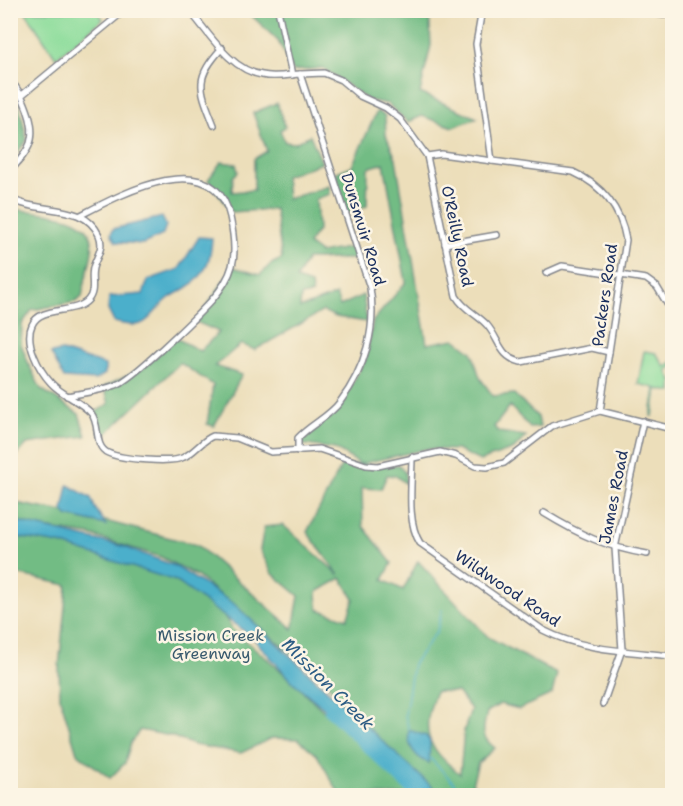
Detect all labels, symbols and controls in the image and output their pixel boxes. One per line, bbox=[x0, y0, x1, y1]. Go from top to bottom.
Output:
street label: Dunsmuir Road bbox=[336, 170, 391, 288]
street label: O'Reilly Road bbox=[437, 184, 478, 289]
street label: Packers Road bbox=[587, 242, 622, 348]
street label: James Road bbox=[594, 448, 633, 546]
street label: Wildwood Road bbox=[451, 545, 565, 632]
park label: Mission Creek Greenway bbox=[158, 625, 264, 664]
water label: Mission Creek bbox=[277, 633, 380, 736]

